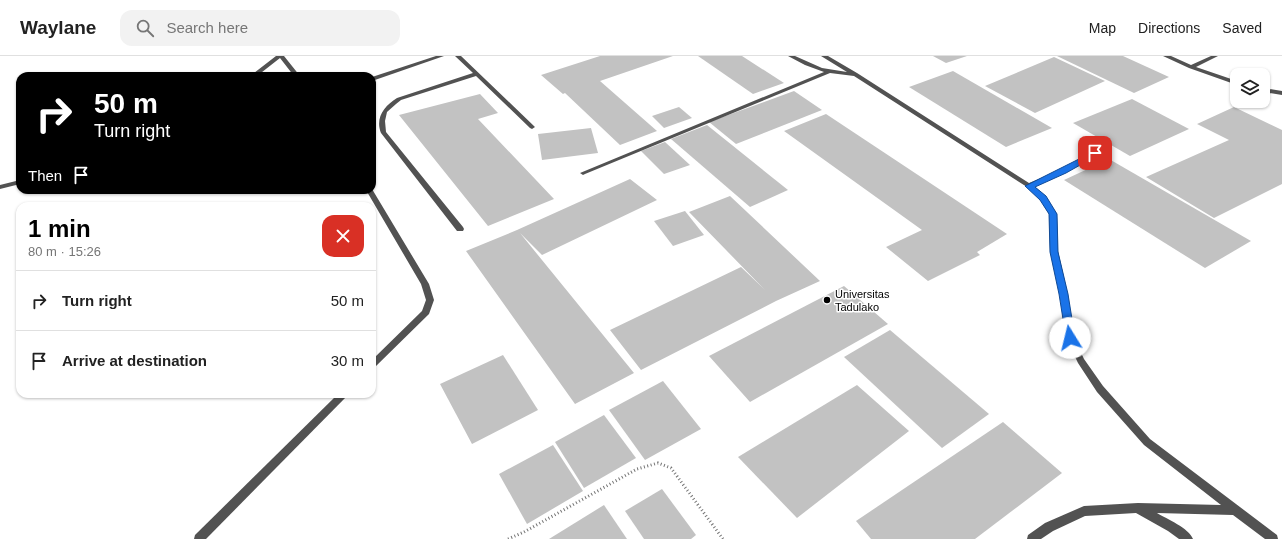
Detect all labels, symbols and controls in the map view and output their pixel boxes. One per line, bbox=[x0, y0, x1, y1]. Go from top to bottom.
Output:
search box bbox=[120, 10, 400, 46]
text: Waylane bbox=[20, 17, 96, 38]
icon: search bbox=[134, 17, 156, 39]
text: Search here bbox=[166, 19, 248, 36]
text: Map bbox=[1089, 20, 1116, 36]
text: Directions bbox=[1138, 20, 1200, 36]
text: Saved bbox=[1222, 20, 1262, 36]
map controls bbox=[1230, 68, 1270, 108]
button: layers bbox=[1230, 68, 1270, 108]
icon: right bbox=[28, 88, 80, 140]
text: 50 m bbox=[94, 88, 158, 119]
text: Turn right bbox=[94, 121, 170, 141]
pin bbox=[1078, 136, 1112, 170]
icon: arrive bbox=[1084, 142, 1106, 164]
icon: arrive bbox=[70, 164, 92, 186]
text: Then bbox=[28, 167, 62, 184]
text: 1 min bbox=[28, 215, 91, 242]
button: close bbox=[322, 215, 364, 257]
text: 80 m · 15:26 bbox=[28, 244, 101, 259]
place label: Universitas Tadulako bbox=[835, 288, 890, 313]
icon: right bbox=[28, 290, 50, 312]
text: Turn right bbox=[62, 292, 132, 309]
text: 50 m bbox=[331, 292, 364, 309]
marker: Universitas Tadulako bbox=[822, 295, 832, 305]
position arrow bbox=[1049, 317, 1091, 359]
icon: arrive bbox=[28, 350, 50, 372]
text: Arrive at destination bbox=[62, 352, 207, 369]
text: 30 m bbox=[331, 352, 364, 369]

